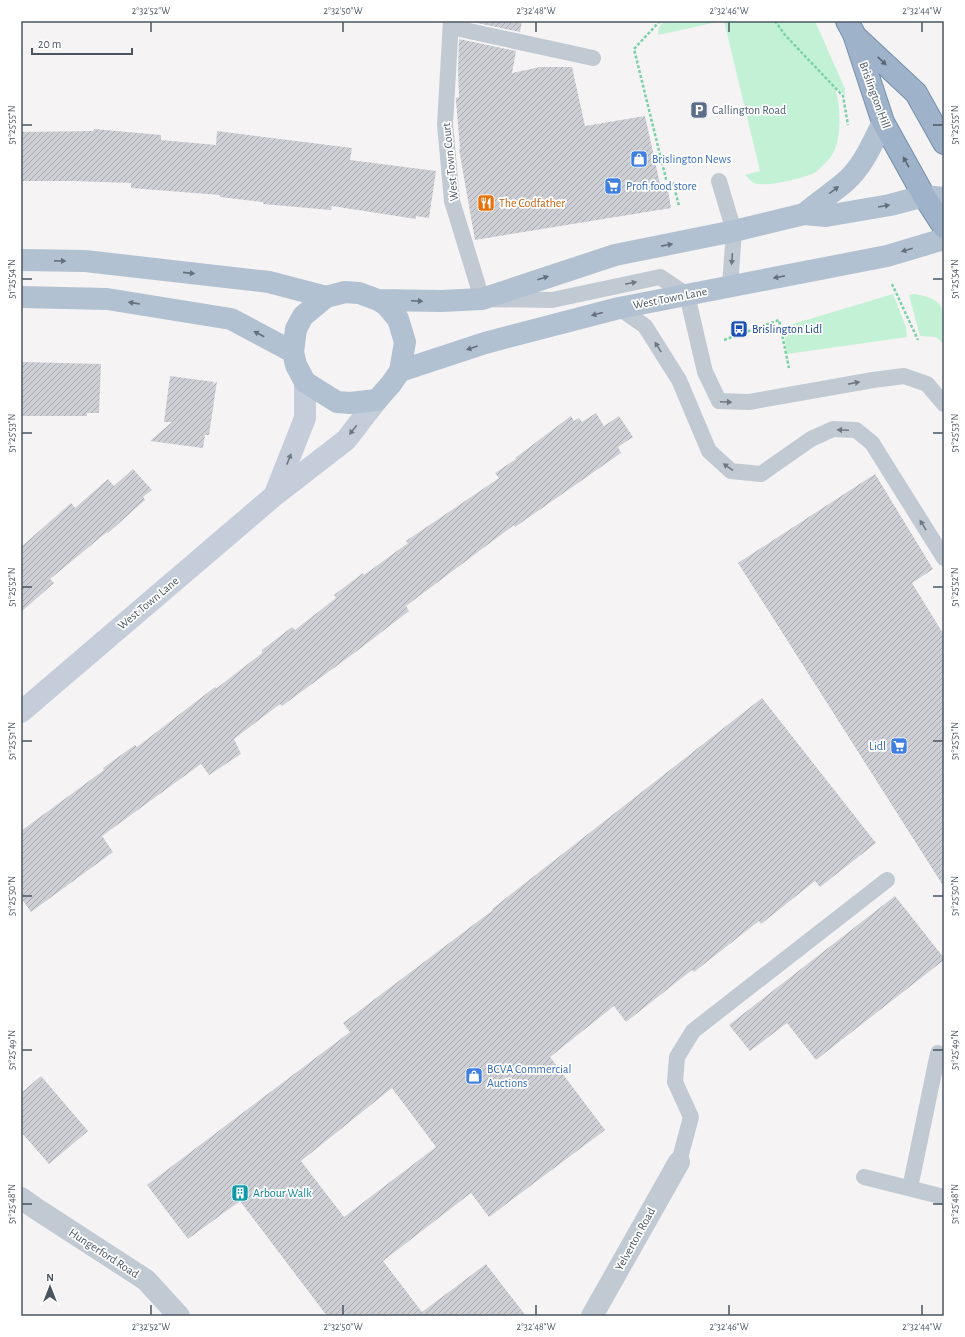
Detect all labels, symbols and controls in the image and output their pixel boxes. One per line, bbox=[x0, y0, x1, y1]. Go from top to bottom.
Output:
text: 2°32'52"W bbox=[132, 6, 170, 16]
text: 2°32'50"W bbox=[323, 6, 363, 16]
text: 2°32'48"W bbox=[516, 6, 556, 16]
text: 2°32'46"W bbox=[709, 6, 749, 16]
text: 2°32'44"W bbox=[902, 6, 942, 16]
scale bar bbox=[32, 30, 132, 56]
text: 20 m bbox=[38, 38, 61, 50]
one-way arrow bbox=[878, 56, 887, 65]
street label: Brislington Hill bbox=[857, 60, 893, 130]
parking icon: Callington Road bbox=[689, 100, 709, 120]
place label: Callington Road bbox=[712, 104, 786, 116]
text: 51°25'55"N bbox=[7, 106, 17, 144]
text: 51°25'55"N bbox=[950, 106, 960, 144]
street label: West Town Court bbox=[440, 122, 460, 202]
shop icon: Brislington News bbox=[629, 149, 649, 169]
place label: Brislington News bbox=[652, 153, 731, 165]
one-way arrow bbox=[902, 156, 909, 168]
supermarket icon: Profi food store bbox=[603, 176, 623, 196]
place label: Profi food store bbox=[626, 180, 697, 192]
one-way arrow bbox=[829, 186, 840, 194]
restaurant icon: The Codfather bbox=[476, 193, 496, 213]
place label: The Codfather bbox=[499, 197, 565, 209]
one-way arrow bbox=[877, 203, 890, 209]
one-way arrow bbox=[661, 241, 673, 247]
one-way arrow bbox=[900, 247, 912, 253]
one-way arrow bbox=[728, 253, 735, 265]
one-way arrow bbox=[54, 258, 67, 264]
text: 51°25'54"N bbox=[7, 259, 17, 299]
text: 51°25'54"N bbox=[950, 259, 960, 299]
one-way arrow bbox=[183, 270, 195, 276]
one-way arrow bbox=[773, 274, 785, 280]
one-way arrow bbox=[538, 275, 550, 281]
one-way arrow bbox=[625, 280, 637, 286]
street label: West Town Lane bbox=[632, 285, 708, 311]
one-way arrow bbox=[411, 298, 424, 304]
one-way arrow bbox=[127, 300, 140, 306]
one-way arrow bbox=[591, 311, 603, 317]
bus stop icon: Brislington Lidl bbox=[729, 319, 749, 339]
place label: Brislington Lidl bbox=[752, 323, 822, 335]
one-way arrow bbox=[253, 330, 265, 337]
one-way arrow bbox=[654, 342, 662, 352]
one-way arrow bbox=[465, 345, 477, 351]
one-way arrow bbox=[848, 380, 860, 386]
one-way arrow bbox=[720, 398, 732, 405]
text: 51°25'53"N bbox=[7, 414, 17, 452]
text: 51°25'53"N bbox=[950, 414, 960, 452]
one-way arrow bbox=[349, 425, 357, 436]
one-way arrow bbox=[837, 426, 849, 433]
one-way arrow bbox=[286, 452, 292, 464]
one-way arrow bbox=[723, 464, 734, 471]
one-way arrow bbox=[920, 519, 927, 531]
text: 51°25'52"N bbox=[7, 567, 17, 607]
text: 51°25'52"N bbox=[950, 567, 960, 607]
street label: West Town Lane bbox=[115, 574, 181, 632]
text: 51°25'51"N bbox=[7, 722, 17, 760]
text: 51°25'51"N bbox=[950, 722, 960, 760]
supermarket icon: Lidl bbox=[889, 736, 909, 756]
place label: Lidl bbox=[869, 740, 886, 752]
text: 51°25'50"N bbox=[7, 876, 17, 916]
text: 51°25'50"N bbox=[950, 876, 960, 916]
text: 51°25'49"N bbox=[7, 1030, 17, 1070]
text: 51°25'49"N bbox=[950, 1030, 960, 1070]
place label: BCVA Commercial Auctions bbox=[487, 1063, 571, 1089]
shop icon: BCVA Commercial Auctions bbox=[464, 1066, 484, 1086]
building icon: Arbour Walk bbox=[230, 1183, 250, 1203]
text: 51°25'48"N bbox=[7, 1184, 17, 1224]
text: 51°25'48"N bbox=[950, 1184, 960, 1224]
place label: Arbour Walk bbox=[253, 1187, 312, 1199]
street label: Yelverton Road bbox=[613, 1206, 657, 1272]
street label: Hungerford Road bbox=[67, 1226, 141, 1280]
north arrow bbox=[30, 1267, 70, 1307]
text: N bbox=[46, 1272, 54, 1283]
text: 2°32'52"W bbox=[132, 1322, 170, 1332]
text: 2°32'50"W bbox=[323, 1322, 363, 1332]
text: 2°32'48"W bbox=[516, 1322, 556, 1332]
text: 2°32'46"W bbox=[709, 1322, 749, 1332]
text: 2°32'44"W bbox=[902, 1322, 942, 1332]

